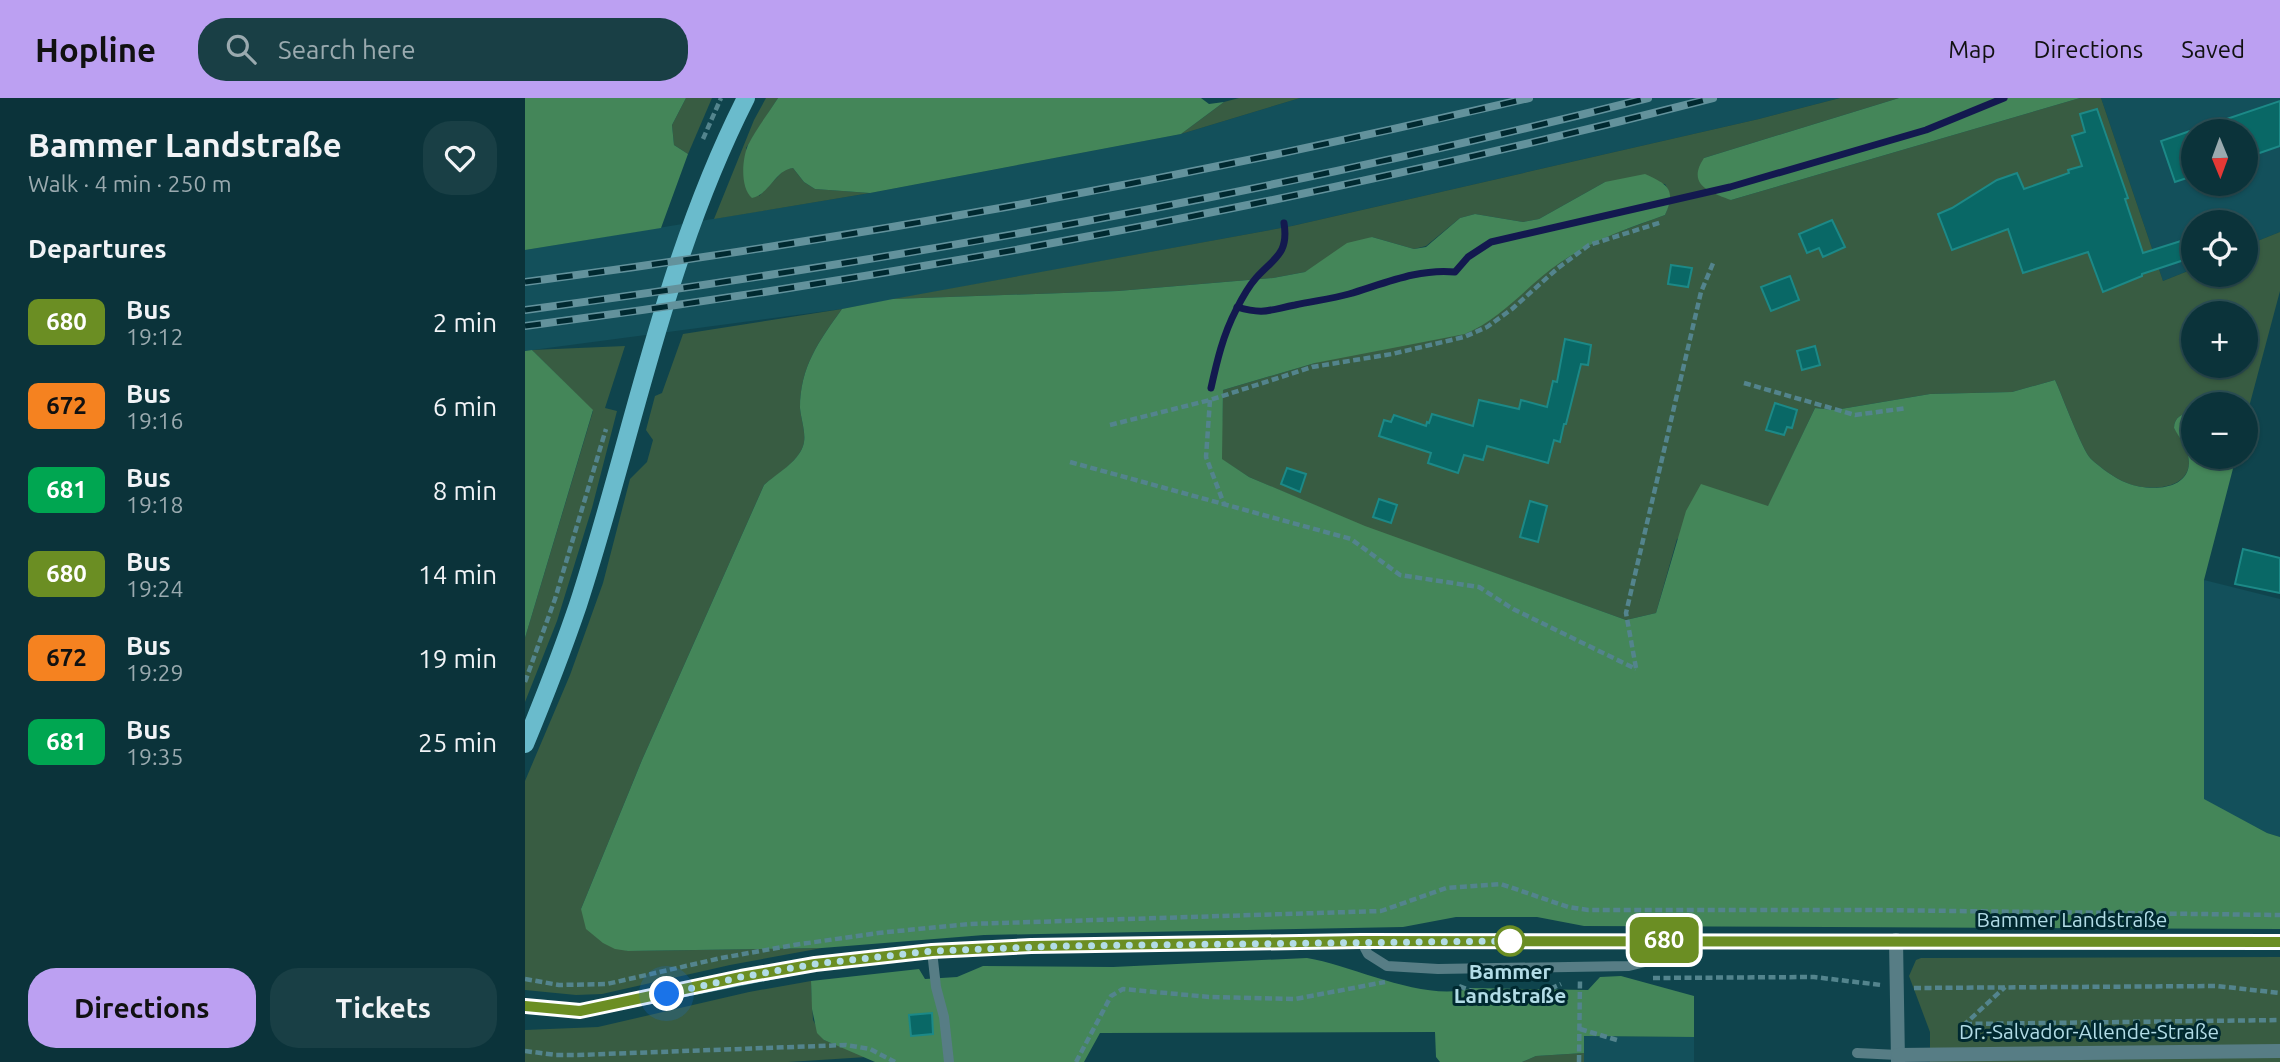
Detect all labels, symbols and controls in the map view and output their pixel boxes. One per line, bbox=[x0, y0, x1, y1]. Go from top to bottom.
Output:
search box bbox=[198, 18, 688, 81]
icon: search bbox=[222, 30, 260, 68]
text: Hopline bbox=[35, 31, 156, 68]
text: Search here bbox=[278, 35, 415, 64]
text: Map bbox=[1948, 36, 1995, 63]
text: Directions bbox=[2033, 36, 2143, 63]
text: Saved bbox=[2181, 36, 2245, 63]
north arrow bbox=[2181, 119, 2257, 196]
map controls bbox=[2181, 119, 2258, 469]
button: heart bbox=[423, 121, 497, 195]
text: Bammer Landstraße bbox=[28, 126, 342, 163]
text: Walk · 4 min · 250 m bbox=[28, 171, 232, 196]
button: locate bbox=[2181, 210, 2258, 287]
text: Departures bbox=[28, 234, 166, 263]
text: Bus bbox=[126, 295, 171, 324]
button: + bbox=[2181, 301, 2258, 378]
text: 680 bbox=[46, 308, 87, 335]
text: 2 min bbox=[433, 308, 497, 337]
text: 19:12 bbox=[126, 324, 184, 349]
text: Bus bbox=[126, 379, 171, 408]
text: 672 bbox=[46, 392, 87, 419]
text: 6 min bbox=[433, 392, 497, 421]
button: − bbox=[2181, 392, 2258, 469]
text: 19:16 bbox=[126, 408, 184, 433]
text: Bus bbox=[126, 463, 171, 492]
text: 681 bbox=[46, 476, 87, 503]
text: 8 min bbox=[433, 476, 497, 505]
text: 19:18 bbox=[126, 492, 184, 517]
text: Bus bbox=[126, 547, 171, 576]
text: 680 bbox=[46, 560, 87, 587]
text: 14 min bbox=[418, 560, 497, 589]
text: 19:24 bbox=[126, 576, 184, 601]
text: Bus bbox=[126, 631, 171, 660]
text: 672 bbox=[46, 644, 87, 671]
text: 19 min bbox=[418, 644, 497, 673]
text: 19:29 bbox=[126, 660, 184, 685]
text: Bus bbox=[126, 715, 171, 744]
text: 681 bbox=[46, 728, 87, 755]
text: 25 min bbox=[418, 728, 497, 757]
text: 19:35 bbox=[126, 744, 184, 769]
street label: Bammer Landstraße bbox=[1977, 907, 2167, 931]
line badge: 680 bbox=[1624, 917, 1704, 963]
marker: Bammer Landstraße bbox=[1495, 926, 1525, 956]
text: 680 bbox=[1644, 926, 1684, 953]
place label: Bammer Landstraße bbox=[1454, 959, 1566, 1007]
button: Directions bbox=[28, 968, 256, 1048]
button: Tickets bbox=[270, 968, 497, 1048]
your location bbox=[649, 976, 684, 1011]
street label: Dr.-Salvador-Allende-Straße bbox=[1959, 1019, 2219, 1043]

